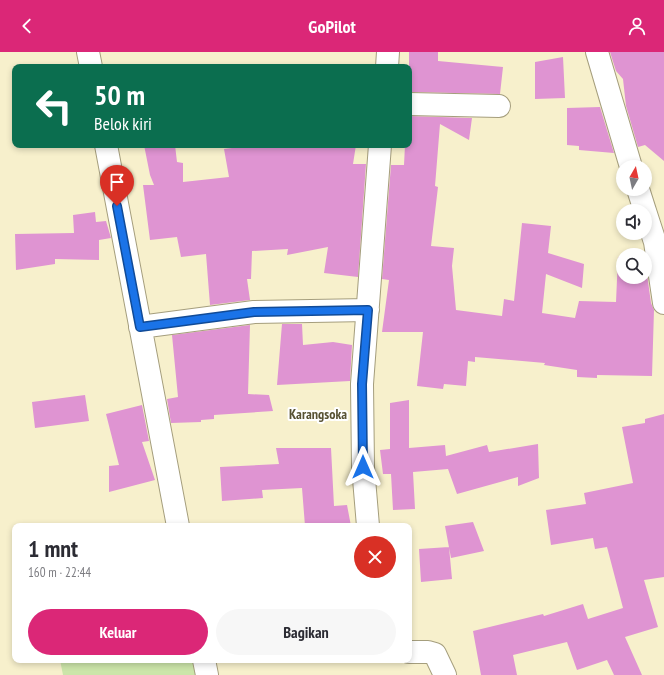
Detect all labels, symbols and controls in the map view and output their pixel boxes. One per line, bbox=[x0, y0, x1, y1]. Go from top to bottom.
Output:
icon: back bbox=[16, 15, 38, 37]
text: GoPilot bbox=[308, 15, 356, 38]
icon: person bbox=[626, 15, 648, 37]
text: 50 m bbox=[94, 76, 145, 113]
icon: left bbox=[28, 80, 80, 132]
text: Belok kiri bbox=[94, 112, 152, 135]
north arrow bbox=[616, 160, 652, 196]
map controls bbox=[616, 160, 652, 284]
pin bbox=[100, 165, 134, 206]
icon: arrive bbox=[106, 171, 128, 193]
button: sound bbox=[616, 204, 652, 240]
button: search bbox=[616, 248, 652, 284]
district label: Karangsoka bbox=[289, 405, 347, 423]
position arrow bbox=[342, 446, 384, 488]
text: 1 mnt bbox=[28, 533, 78, 564]
button: close bbox=[354, 536, 396, 578]
text: 160 m · 22:44 bbox=[28, 564, 91, 581]
button: Keluar bbox=[28, 609, 208, 655]
button: Bagikan bbox=[216, 609, 396, 655]

